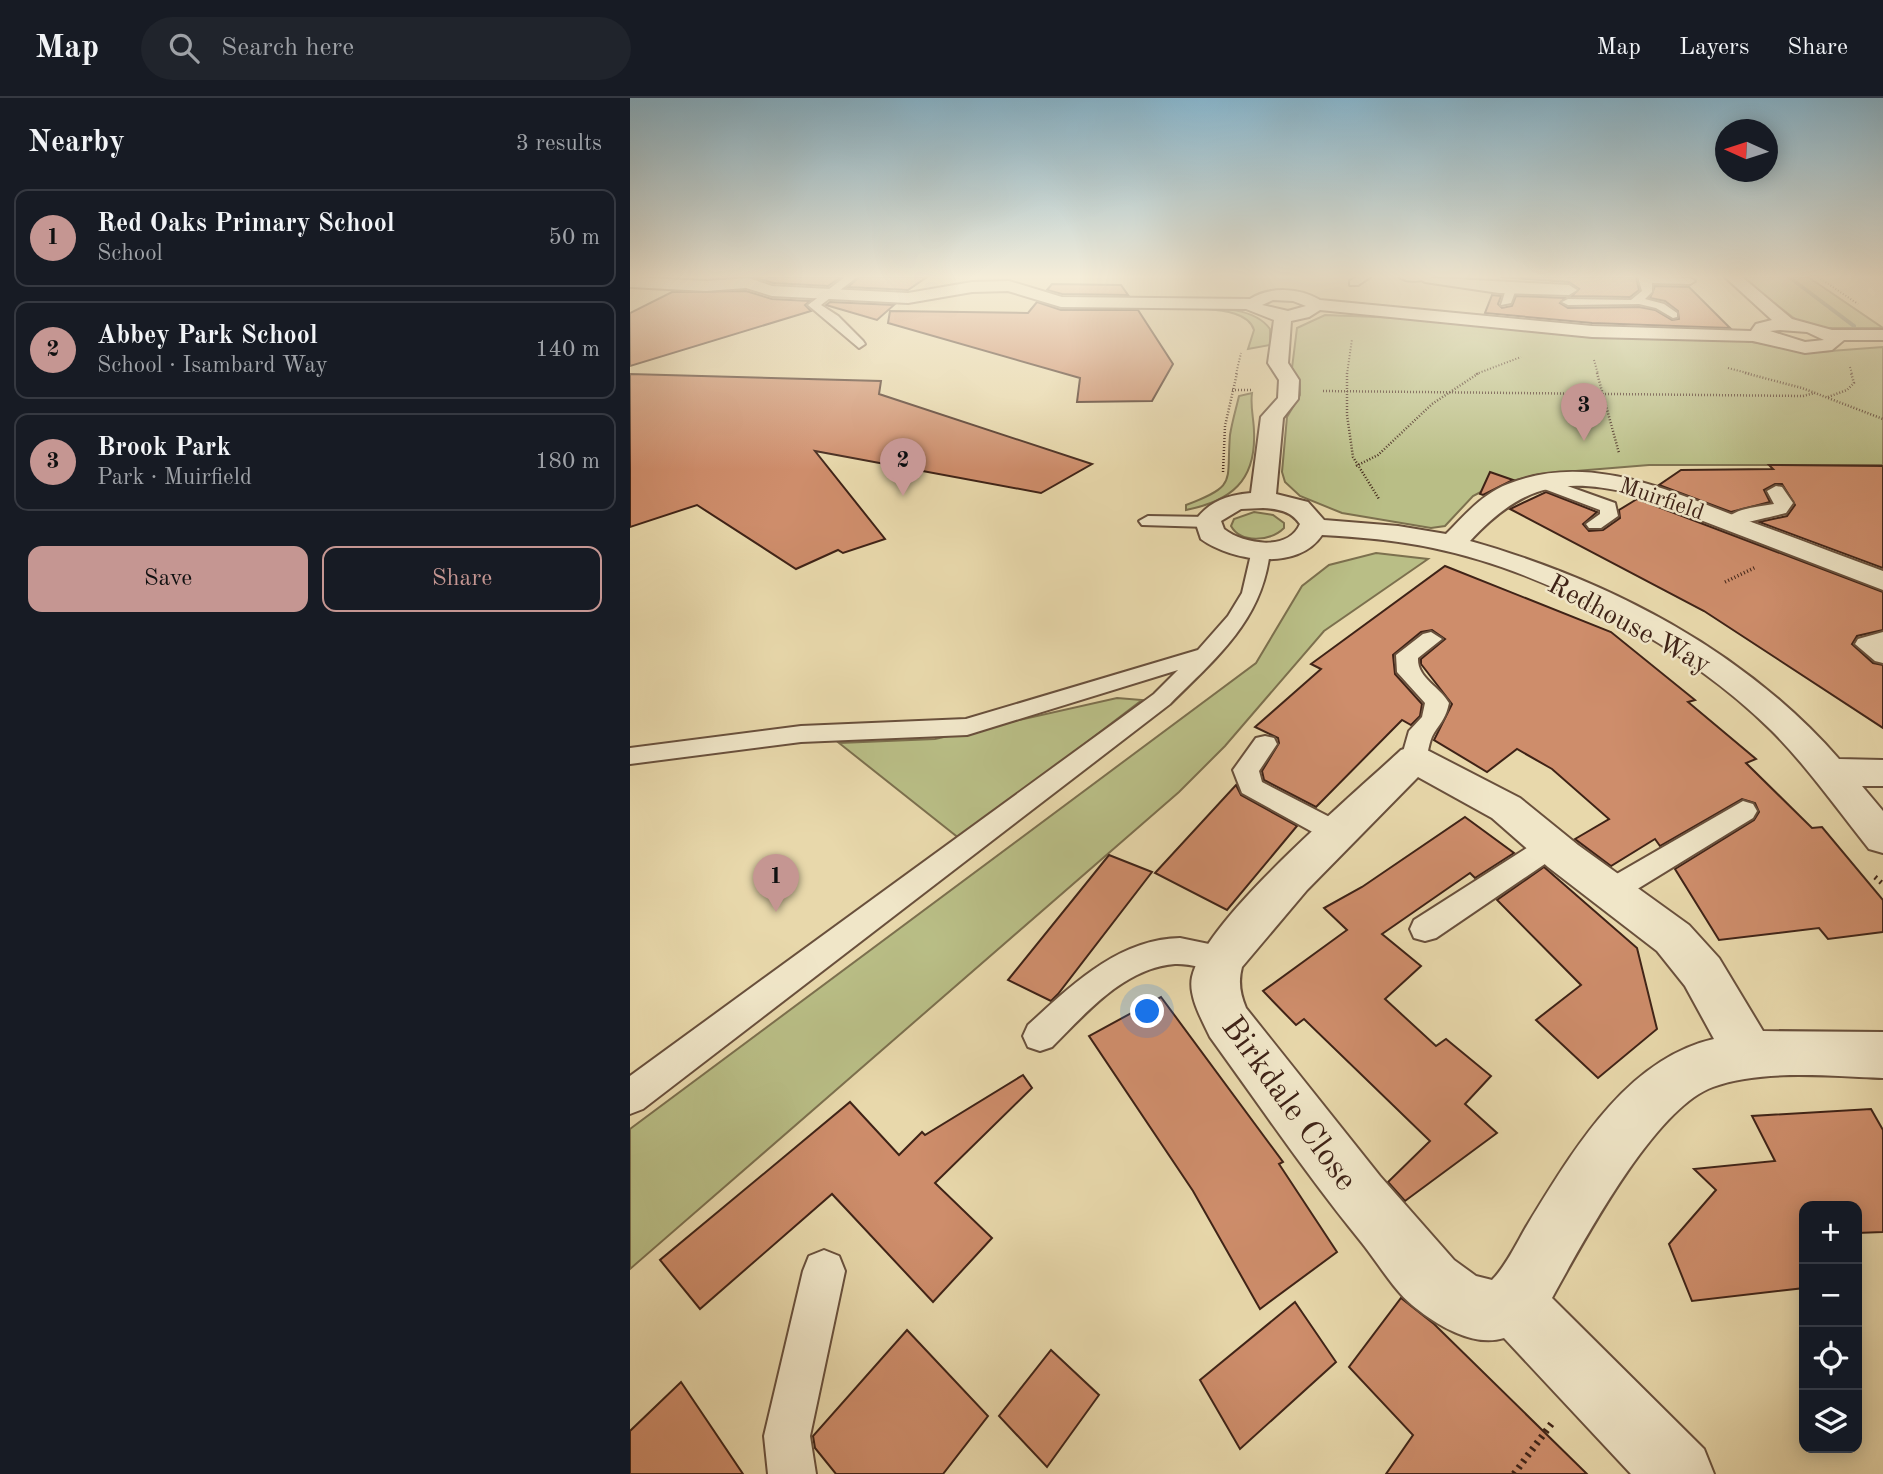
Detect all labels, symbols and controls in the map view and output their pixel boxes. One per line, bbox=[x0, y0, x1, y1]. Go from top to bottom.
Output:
search box bbox=[141, 17, 631, 80]
icon: search bbox=[165, 29, 203, 67]
text: Map bbox=[35, 32, 99, 65]
text: Search here bbox=[221, 35, 354, 61]
text: Map bbox=[1597, 36, 1641, 60]
text: Layers bbox=[1679, 36, 1749, 60]
text: Share bbox=[1787, 36, 1848, 60]
north arrow bbox=[1715, 119, 1778, 182]
text: Nearby bbox=[28, 128, 125, 158]
text: 3 results bbox=[516, 132, 602, 155]
text: Red Oaks Primary School bbox=[97, 211, 395, 237]
text: 1 bbox=[46, 226, 60, 249]
text: 50 m bbox=[549, 226, 600, 249]
text: School bbox=[97, 242, 163, 265]
text: Abbey Park School bbox=[97, 323, 318, 349]
text: 2 bbox=[46, 338, 60, 361]
text: 140 m bbox=[535, 338, 600, 361]
text: School · Isambard Way bbox=[97, 354, 328, 377]
pin: 3 bbox=[1561, 383, 1607, 441]
text: Brook Park bbox=[97, 435, 231, 461]
pin: 2 bbox=[880, 438, 926, 496]
text: 3 bbox=[46, 450, 60, 473]
text: 180 m bbox=[535, 450, 600, 473]
text: Park · Muirfield bbox=[97, 466, 252, 489]
street label: Muirfield bbox=[1616, 474, 1707, 525]
button: Save bbox=[28, 546, 308, 612]
button: Share bbox=[322, 546, 602, 612]
street label: Redhouse Way bbox=[1542, 571, 1715, 680]
pin: 1 bbox=[753, 854, 799, 912]
your location bbox=[1130, 994, 1164, 1028]
street label: Birkdale Close bbox=[1214, 1011, 1362, 1197]
map controls bbox=[1799, 1201, 1862, 1453]
button: + bbox=[1799, 1201, 1862, 1264]
button: − bbox=[1799, 1264, 1862, 1327]
button: locate bbox=[1799, 1327, 1862, 1390]
button: layers bbox=[1799, 1390, 1862, 1453]

